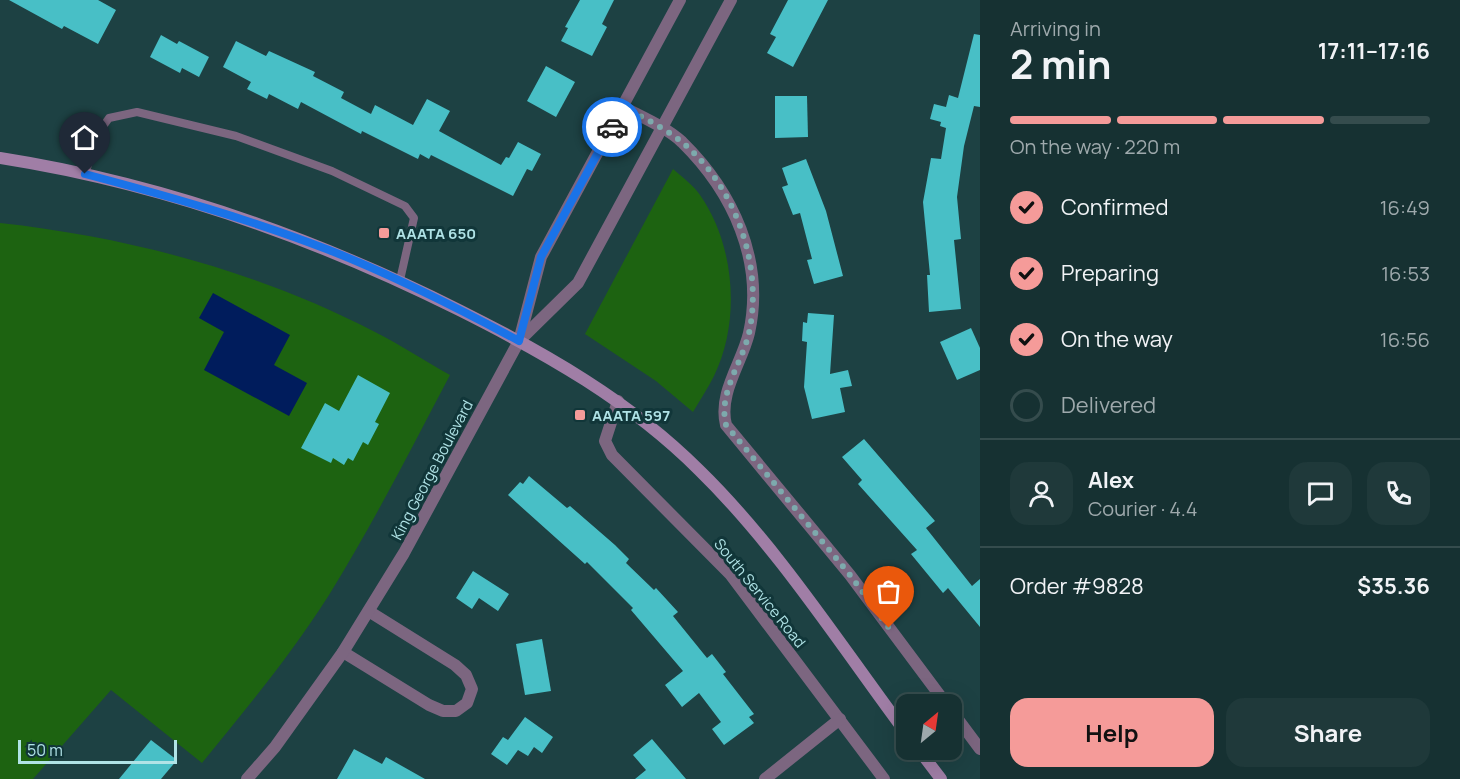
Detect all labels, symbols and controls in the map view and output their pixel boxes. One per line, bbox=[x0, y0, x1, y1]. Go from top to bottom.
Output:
text: Arriving in bbox=[1010, 15, 1101, 42]
text: 17:11–17:16 bbox=[1318, 36, 1430, 66]
text: 2 min bbox=[1010, 37, 1111, 91]
courier bbox=[582, 97, 642, 157]
icon: car bbox=[596, 111, 629, 144]
pin bbox=[59, 112, 110, 174]
icon: home bbox=[68, 121, 101, 154]
text: On the way · 220 m bbox=[1010, 133, 1180, 160]
icon: check bbox=[1010, 191, 1043, 224]
text: Confirmed bbox=[1061, 192, 1169, 222]
text: 16:49 bbox=[1380, 194, 1430, 221]
place label: AAATA 650 bbox=[396, 223, 476, 244]
marker: AAATA 650 bbox=[377, 226, 391, 240]
icon: check bbox=[1010, 257, 1043, 290]
text: Preparing bbox=[1061, 258, 1159, 288]
text: 16:53 bbox=[1381, 260, 1430, 287]
icon: check bbox=[1010, 323, 1043, 356]
text: On the way bbox=[1061, 324, 1173, 354]
text: 16:56 bbox=[1380, 326, 1430, 353]
text: Delivered bbox=[1061, 390, 1156, 420]
street label: King George Boulevard bbox=[386, 396, 478, 544]
place label: AAATA 597 bbox=[592, 405, 670, 426]
marker: AAATA 597 bbox=[573, 408, 587, 422]
button: person bbox=[1010, 462, 1073, 525]
button: chat bbox=[1289, 462, 1352, 525]
button: phone bbox=[1367, 462, 1430, 525]
text: Alex bbox=[1088, 465, 1134, 495]
text: Courier · 4.4 bbox=[1088, 495, 1198, 522]
street label: South Service Road bbox=[709, 534, 811, 652]
pin bbox=[863, 566, 914, 628]
text: Order #9828 bbox=[1010, 571, 1144, 601]
text: $35.36 bbox=[1357, 571, 1430, 601]
icon: bag bbox=[872, 575, 905, 608]
north arrow bbox=[896, 694, 962, 760]
map controls bbox=[896, 694, 962, 760]
button: Help bbox=[1010, 698, 1214, 767]
button: Share bbox=[1226, 698, 1430, 767]
scale bar bbox=[18, 737, 177, 764]
text: 50 m bbox=[27, 739, 63, 761]

